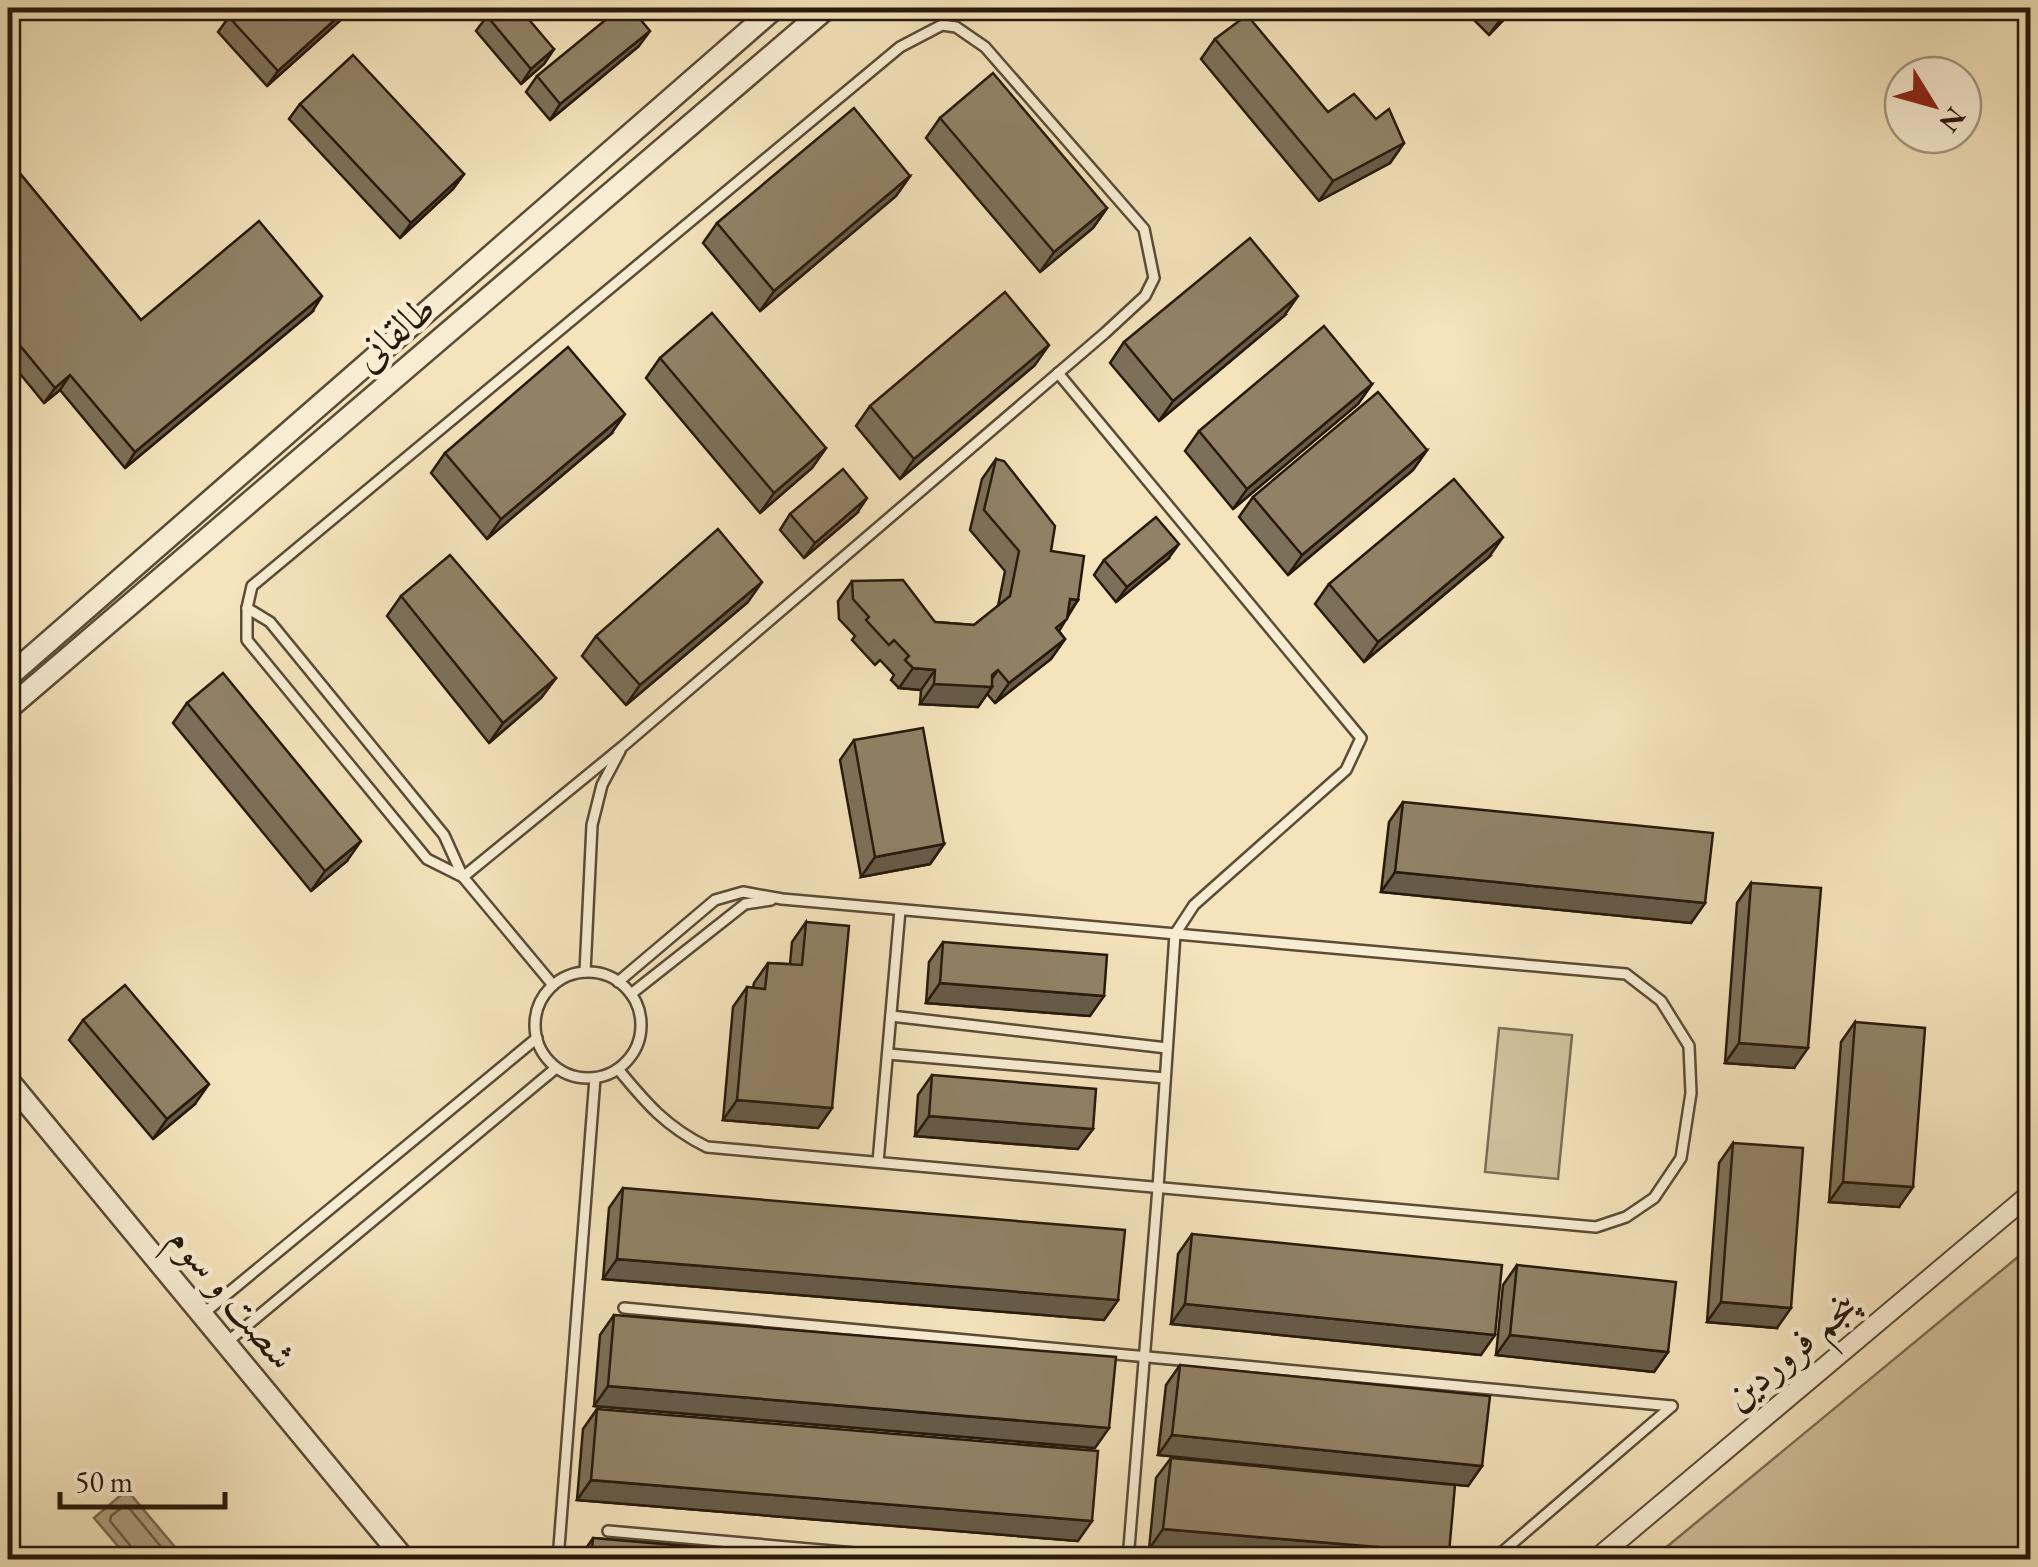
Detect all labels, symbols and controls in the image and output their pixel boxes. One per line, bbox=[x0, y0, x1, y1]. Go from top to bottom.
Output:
north arrow bbox=[1883, 55, 1983, 155]
text: N bbox=[1932, 100, 1974, 140]
street label: طالقانی bbox=[342, 282, 446, 382]
street label: شصت و سوم bbox=[150, 1214, 309, 1386]
street label: پنجم فروردین bbox=[1712, 1277, 1878, 1430]
scale bar bbox=[60, 1447, 225, 1509]
text: 50 m bbox=[75, 1462, 133, 1501]

